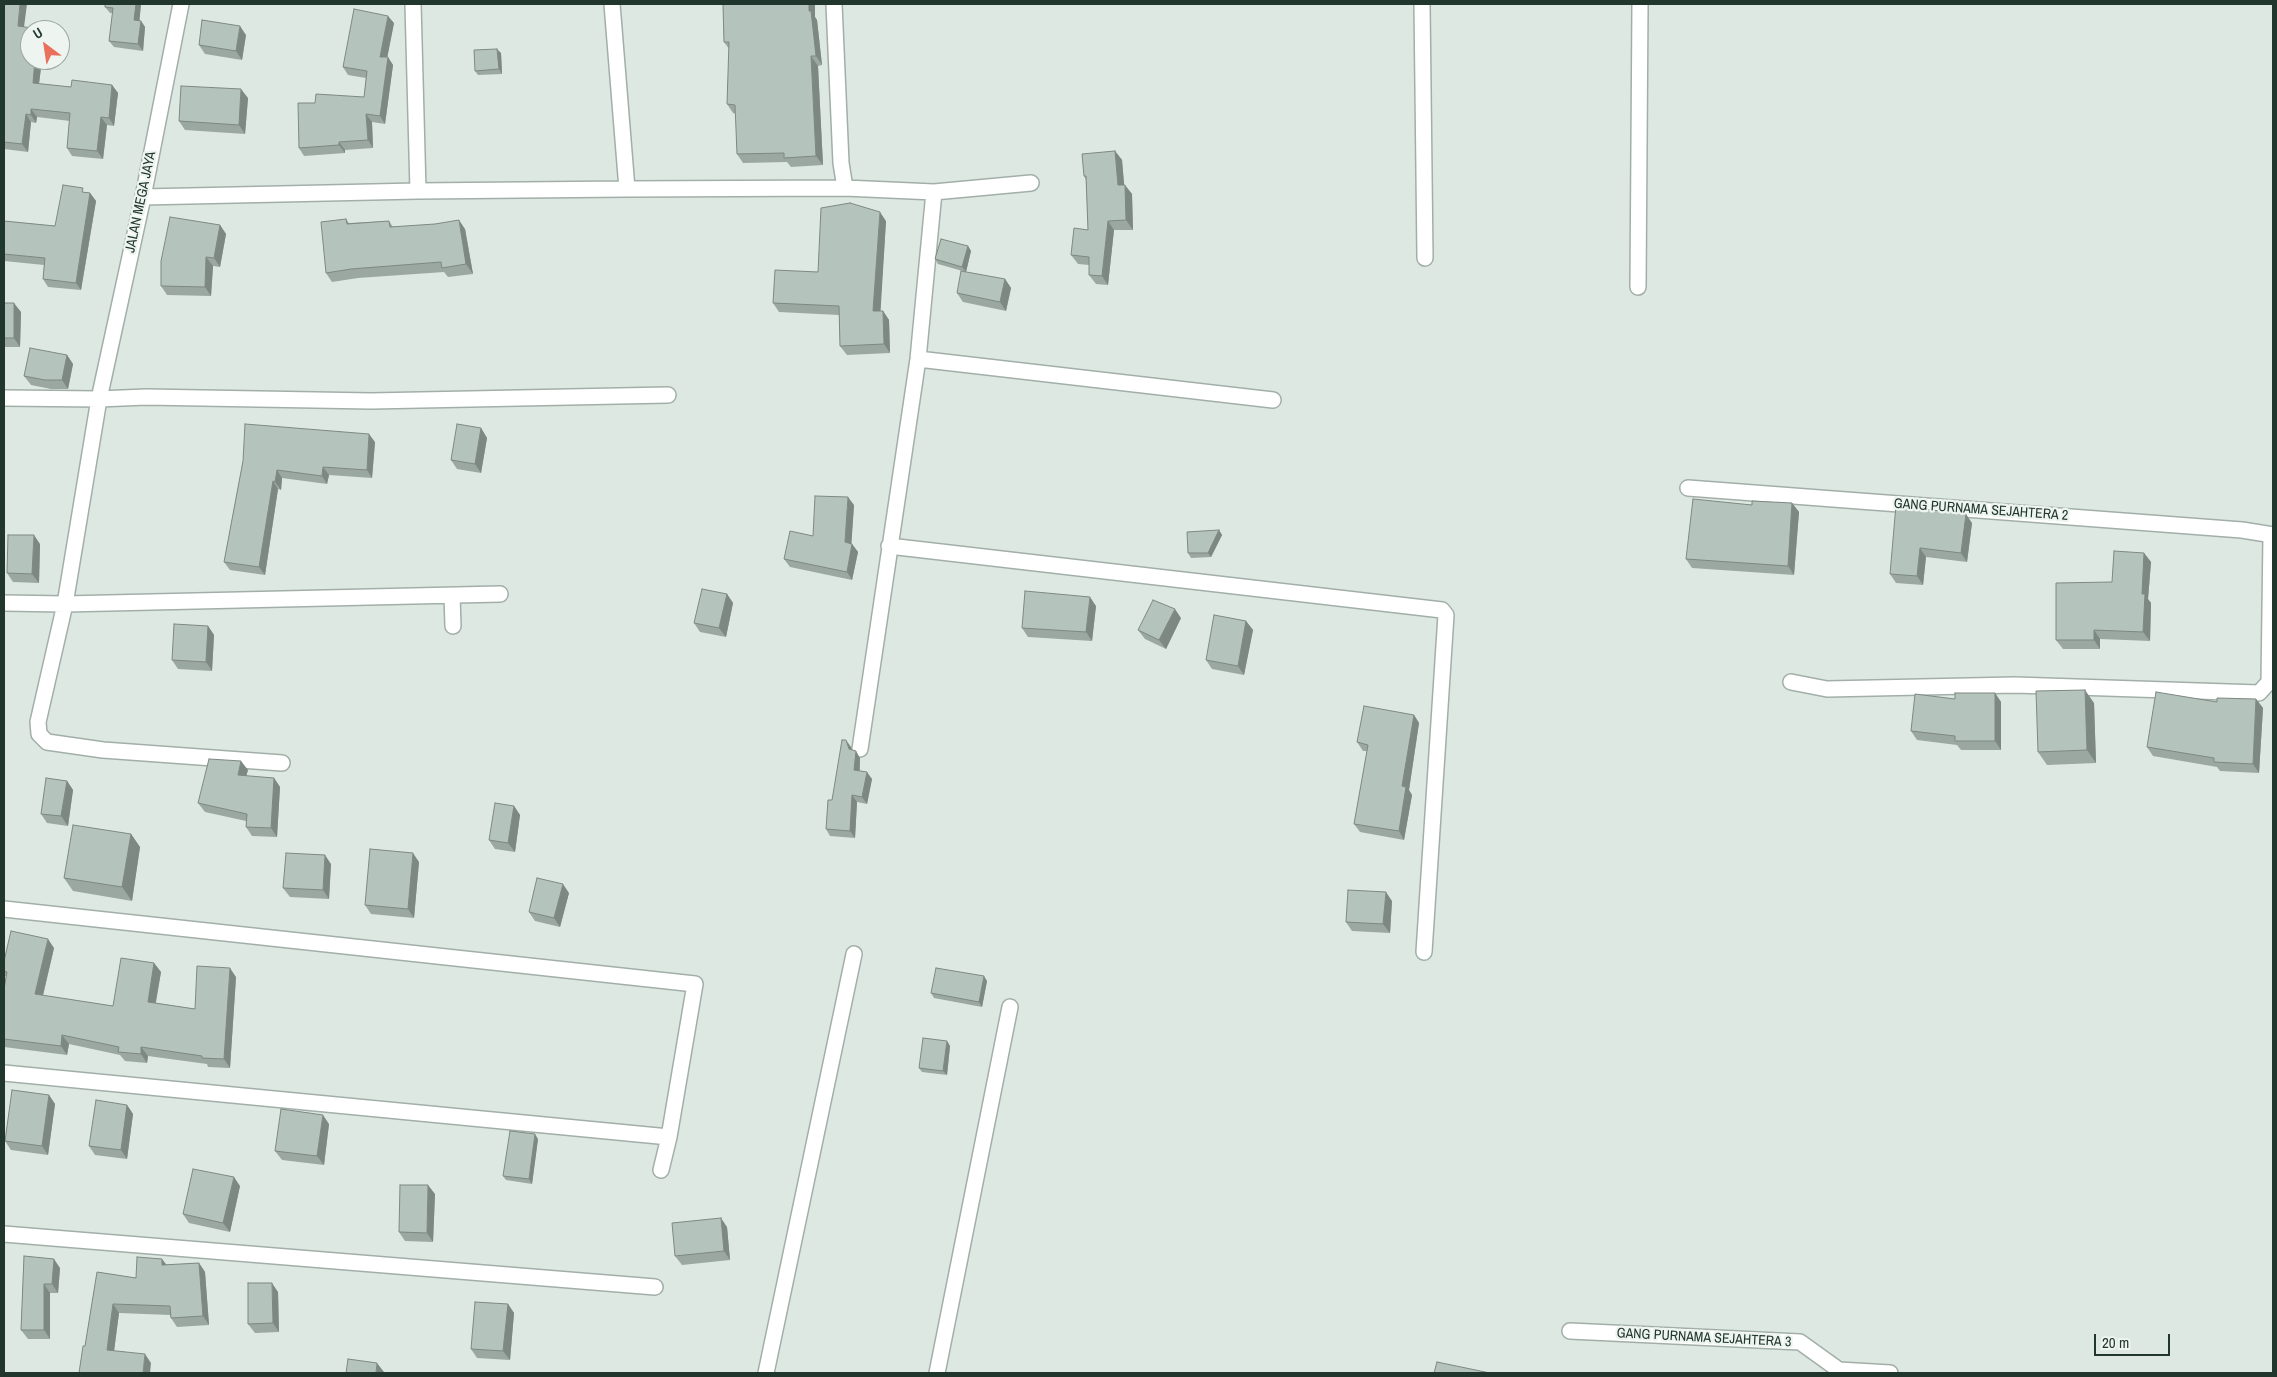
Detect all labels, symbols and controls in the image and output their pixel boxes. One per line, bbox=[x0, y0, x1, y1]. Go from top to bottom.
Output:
north arrow bbox=[20, 20, 70, 70]
text: U bbox=[30, 23, 46, 43]
street label: JALAN MEGA JAYA bbox=[122, 150, 160, 254]
street label: GANG PURNAMA SEJAHTERA 2 bbox=[1893, 496, 2069, 524]
scale bar bbox=[2097, 1324, 2173, 1356]
street label: GANG PURNAMA SEJAHTERA 3 bbox=[1616, 1325, 1792, 1351]
text: 20 m bbox=[2102, 1332, 2129, 1353]

